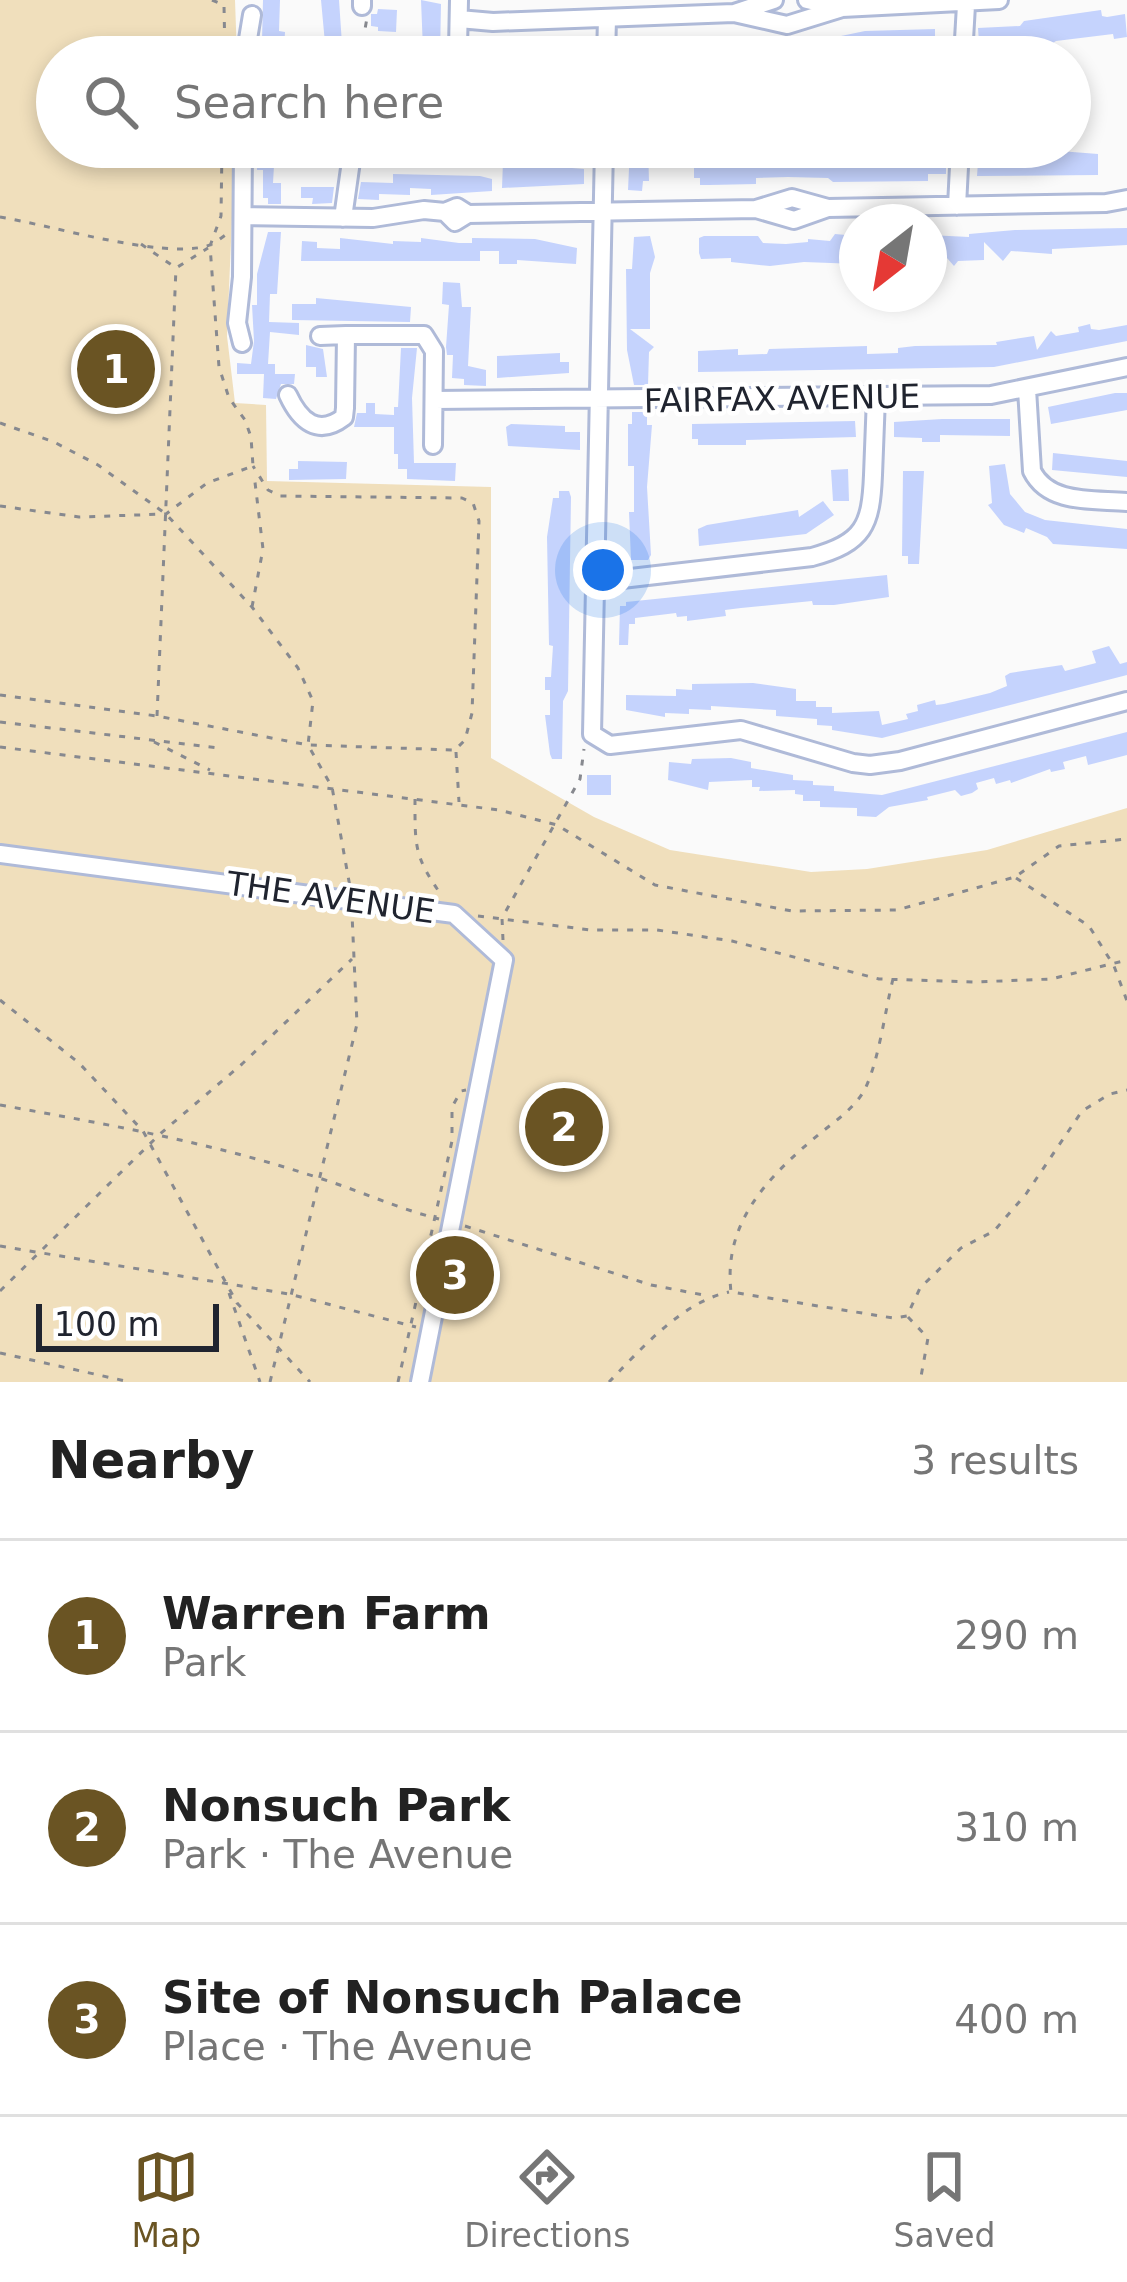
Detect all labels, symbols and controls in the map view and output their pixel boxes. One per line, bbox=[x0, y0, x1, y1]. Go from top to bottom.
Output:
search box bbox=[36, 36, 1091, 168]
icon: search bbox=[78, 69, 144, 135]
text: Search here bbox=[174, 76, 444, 129]
north arrow bbox=[839, 204, 947, 312]
pin: 1 bbox=[77, 324, 155, 414]
street label: FAIRFAX AVENUE bbox=[643, 377, 921, 420]
your location bbox=[573, 540, 633, 600]
street label: THE AVENUE bbox=[223, 863, 438, 931]
pin: 2 bbox=[525, 1082, 603, 1172]
pin: 3 bbox=[416, 1230, 494, 1320]
scale bar bbox=[36, 1298, 219, 1351]
text: 100 m bbox=[54, 1305, 160, 1344]
text: Nearby bbox=[48, 1431, 255, 1490]
text: 3 results bbox=[911, 1438, 1079, 1483]
text: Warren Farm bbox=[162, 1587, 491, 1640]
text: 1 bbox=[73, 1613, 101, 1658]
text: 290 m bbox=[954, 1613, 1079, 1658]
text: Park bbox=[162, 1640, 246, 1685]
text: Nonsuch Park bbox=[162, 1779, 510, 1832]
text: 2 bbox=[73, 1805, 101, 1850]
text: 310 m bbox=[954, 1805, 1079, 1850]
text: Park · The Avenue bbox=[162, 1832, 513, 1877]
text: Site of Nonsuch Palace bbox=[162, 1971, 743, 2024]
text: 3 bbox=[73, 1997, 101, 2042]
text: 400 m bbox=[954, 1997, 1079, 2042]
text: Place · The Avenue bbox=[162, 2024, 533, 2069]
tab: Map bbox=[132, 2144, 201, 2255]
tab: Directions bbox=[464, 2144, 630, 2255]
tab: Saved bbox=[894, 2144, 995, 2255]

